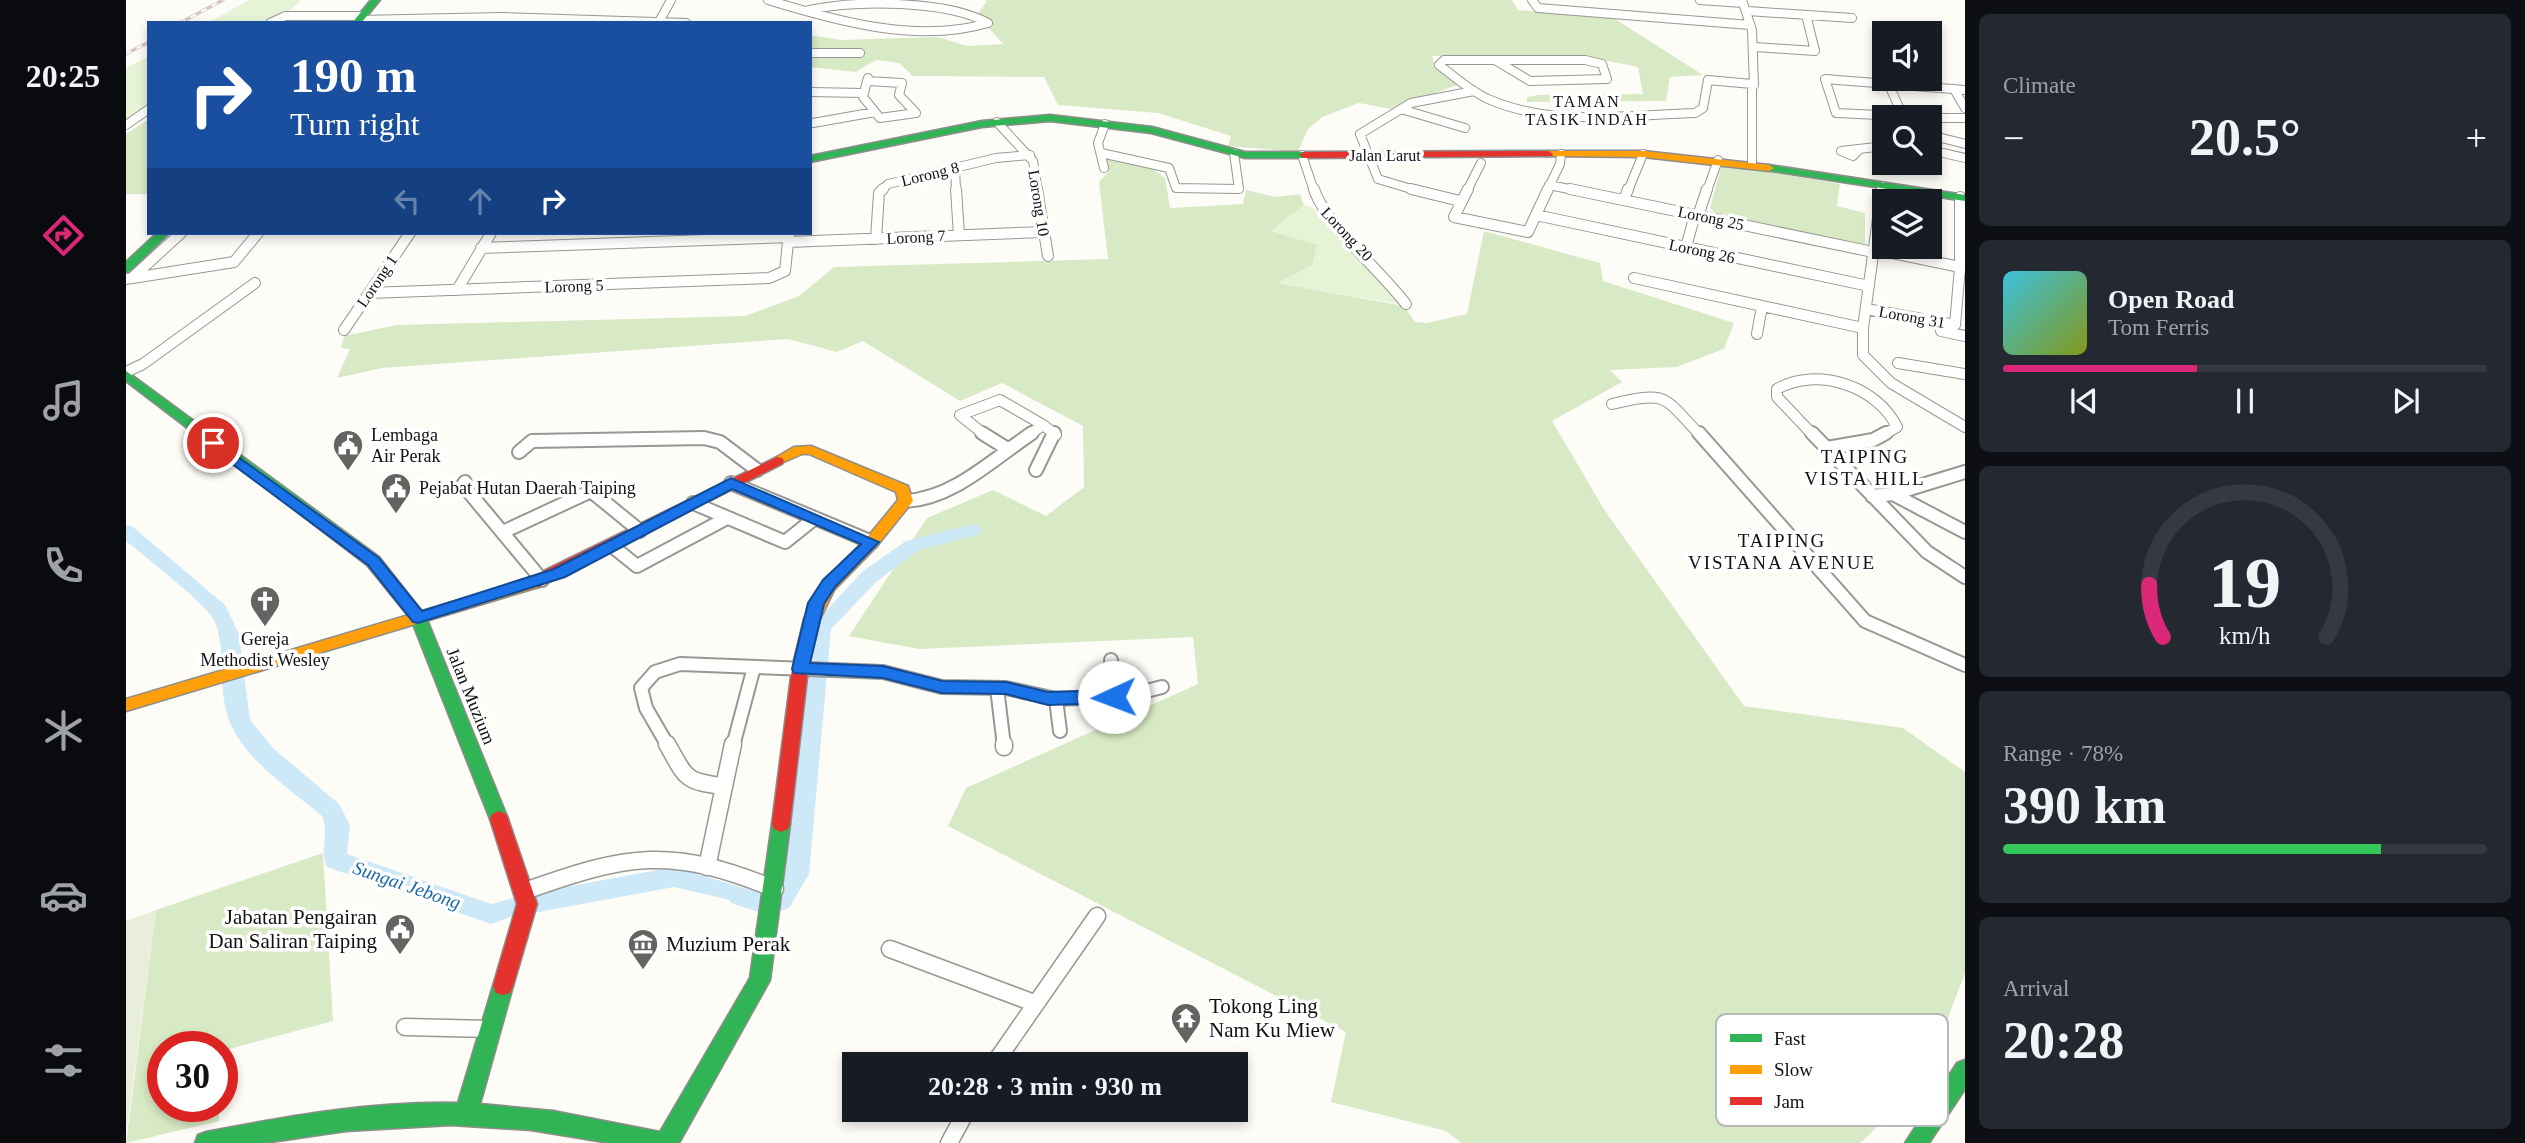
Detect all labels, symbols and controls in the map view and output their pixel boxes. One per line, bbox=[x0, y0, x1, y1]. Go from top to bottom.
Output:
map controls bbox=[1872, 21, 1942, 259]
button: sound bbox=[1872, 21, 1942, 91]
text: 190 m bbox=[290, 48, 417, 103]
icon: right bbox=[175, 49, 266, 140]
text: 20:25 bbox=[26, 58, 100, 94]
text: Climate bbox=[2003, 73, 2076, 98]
district label: TAMAN TASIK INDAH bbox=[1525, 93, 1649, 128]
button: search bbox=[1872, 105, 1942, 175]
text: Turn right bbox=[290, 106, 420, 142]
text: 20.5° bbox=[2189, 109, 2301, 166]
text: − bbox=[2003, 117, 2024, 159]
text: + bbox=[2466, 117, 2487, 159]
street label: Jalan Larut bbox=[1349, 147, 1421, 164]
street label: Lorong 8 bbox=[899, 159, 961, 190]
street label: Lorong 10 bbox=[1024, 169, 1053, 238]
icon: left bbox=[388, 182, 426, 220]
icon: ahead bbox=[461, 182, 499, 220]
icon: right bbox=[534, 182, 572, 220]
button: layers bbox=[1872, 189, 1942, 259]
street label: Lorong 25 bbox=[1676, 203, 1746, 234]
street label: Lorong 20 bbox=[1317, 204, 1376, 265]
icon: directions bbox=[39, 211, 88, 260]
street label: Lorong 7 bbox=[886, 227, 946, 248]
street label: Lorong 26 bbox=[1667, 236, 1737, 267]
street label: Lorong 1 bbox=[353, 252, 401, 311]
street label: Lorong 5 bbox=[544, 276, 604, 297]
text: Open Road bbox=[2108, 285, 2234, 314]
street label: Lorong 31 bbox=[1877, 303, 1947, 332]
text: Tom Ferris bbox=[2108, 315, 2209, 340]
icon: music bbox=[39, 376, 88, 425]
icon: previous bbox=[2065, 382, 2103, 420]
icon: pause bbox=[2226, 382, 2264, 420]
icon: next bbox=[2387, 382, 2425, 420]
pin bbox=[183, 413, 243, 473]
icon: arrive bbox=[194, 424, 232, 462]
place label: Lembaga Air Perak bbox=[371, 425, 440, 466]
public building icon: Lembaga Air Perak bbox=[331, 428, 365, 472]
district label: TAIPING VISTA HILL bbox=[1804, 446, 1926, 489]
public building icon: Pejabat Hutan Daerah Taiping bbox=[379, 471, 413, 515]
place label: Pejabat Hutan Daerah Taiping bbox=[419, 478, 636, 498]
district label: TAIPING VISTANA AVENUE bbox=[1688, 530, 1876, 573]
icon: phone bbox=[39, 541, 88, 590]
text: 19 bbox=[2209, 543, 2281, 624]
church icon: Gereja Methodist Wesley bbox=[248, 584, 282, 628]
text: km/h bbox=[2219, 622, 2271, 649]
place label: Gereja Methodist Wesley bbox=[200, 629, 330, 670]
street label: Jalan Muzium bbox=[443, 645, 499, 747]
position arrow bbox=[1077, 660, 1151, 734]
icon: climate bbox=[39, 706, 88, 755]
text: Range · 78% bbox=[2003, 741, 2123, 766]
text: 390 km bbox=[2003, 777, 2166, 834]
water label: Sungai Jebong bbox=[350, 857, 464, 913]
icon: car bbox=[39, 871, 88, 920]
place label: Jabatan Pengairan Dan Saliran Taiping bbox=[209, 905, 377, 953]
public building icon: Jabatan Pengairan Dan Saliran Taiping bbox=[383, 912, 417, 956]
museum icon: Muzium Perak bbox=[626, 927, 660, 971]
place label: Muzium Perak bbox=[666, 932, 791, 956]
text: Arrival bbox=[2003, 976, 2069, 1001]
place label: Tokong Ling Nam Ku Miew bbox=[1209, 994, 1336, 1042]
temple icon: Tokong Ling Nam Ku Miew bbox=[1169, 1001, 1203, 1045]
text: 20:28 bbox=[2003, 1012, 2124, 1069]
legend bbox=[1716, 1014, 1948, 1126]
text: Fast bbox=[1774, 1028, 1806, 1049]
speed limit sign: 30 bbox=[147, 1031, 238, 1122]
icon: filters bbox=[39, 1036, 88, 1085]
text: Slow bbox=[1774, 1059, 1813, 1080]
text: 20:28 · 3 min · 930 m bbox=[928, 1072, 1162, 1101]
text: Jam bbox=[1774, 1091, 1805, 1112]

